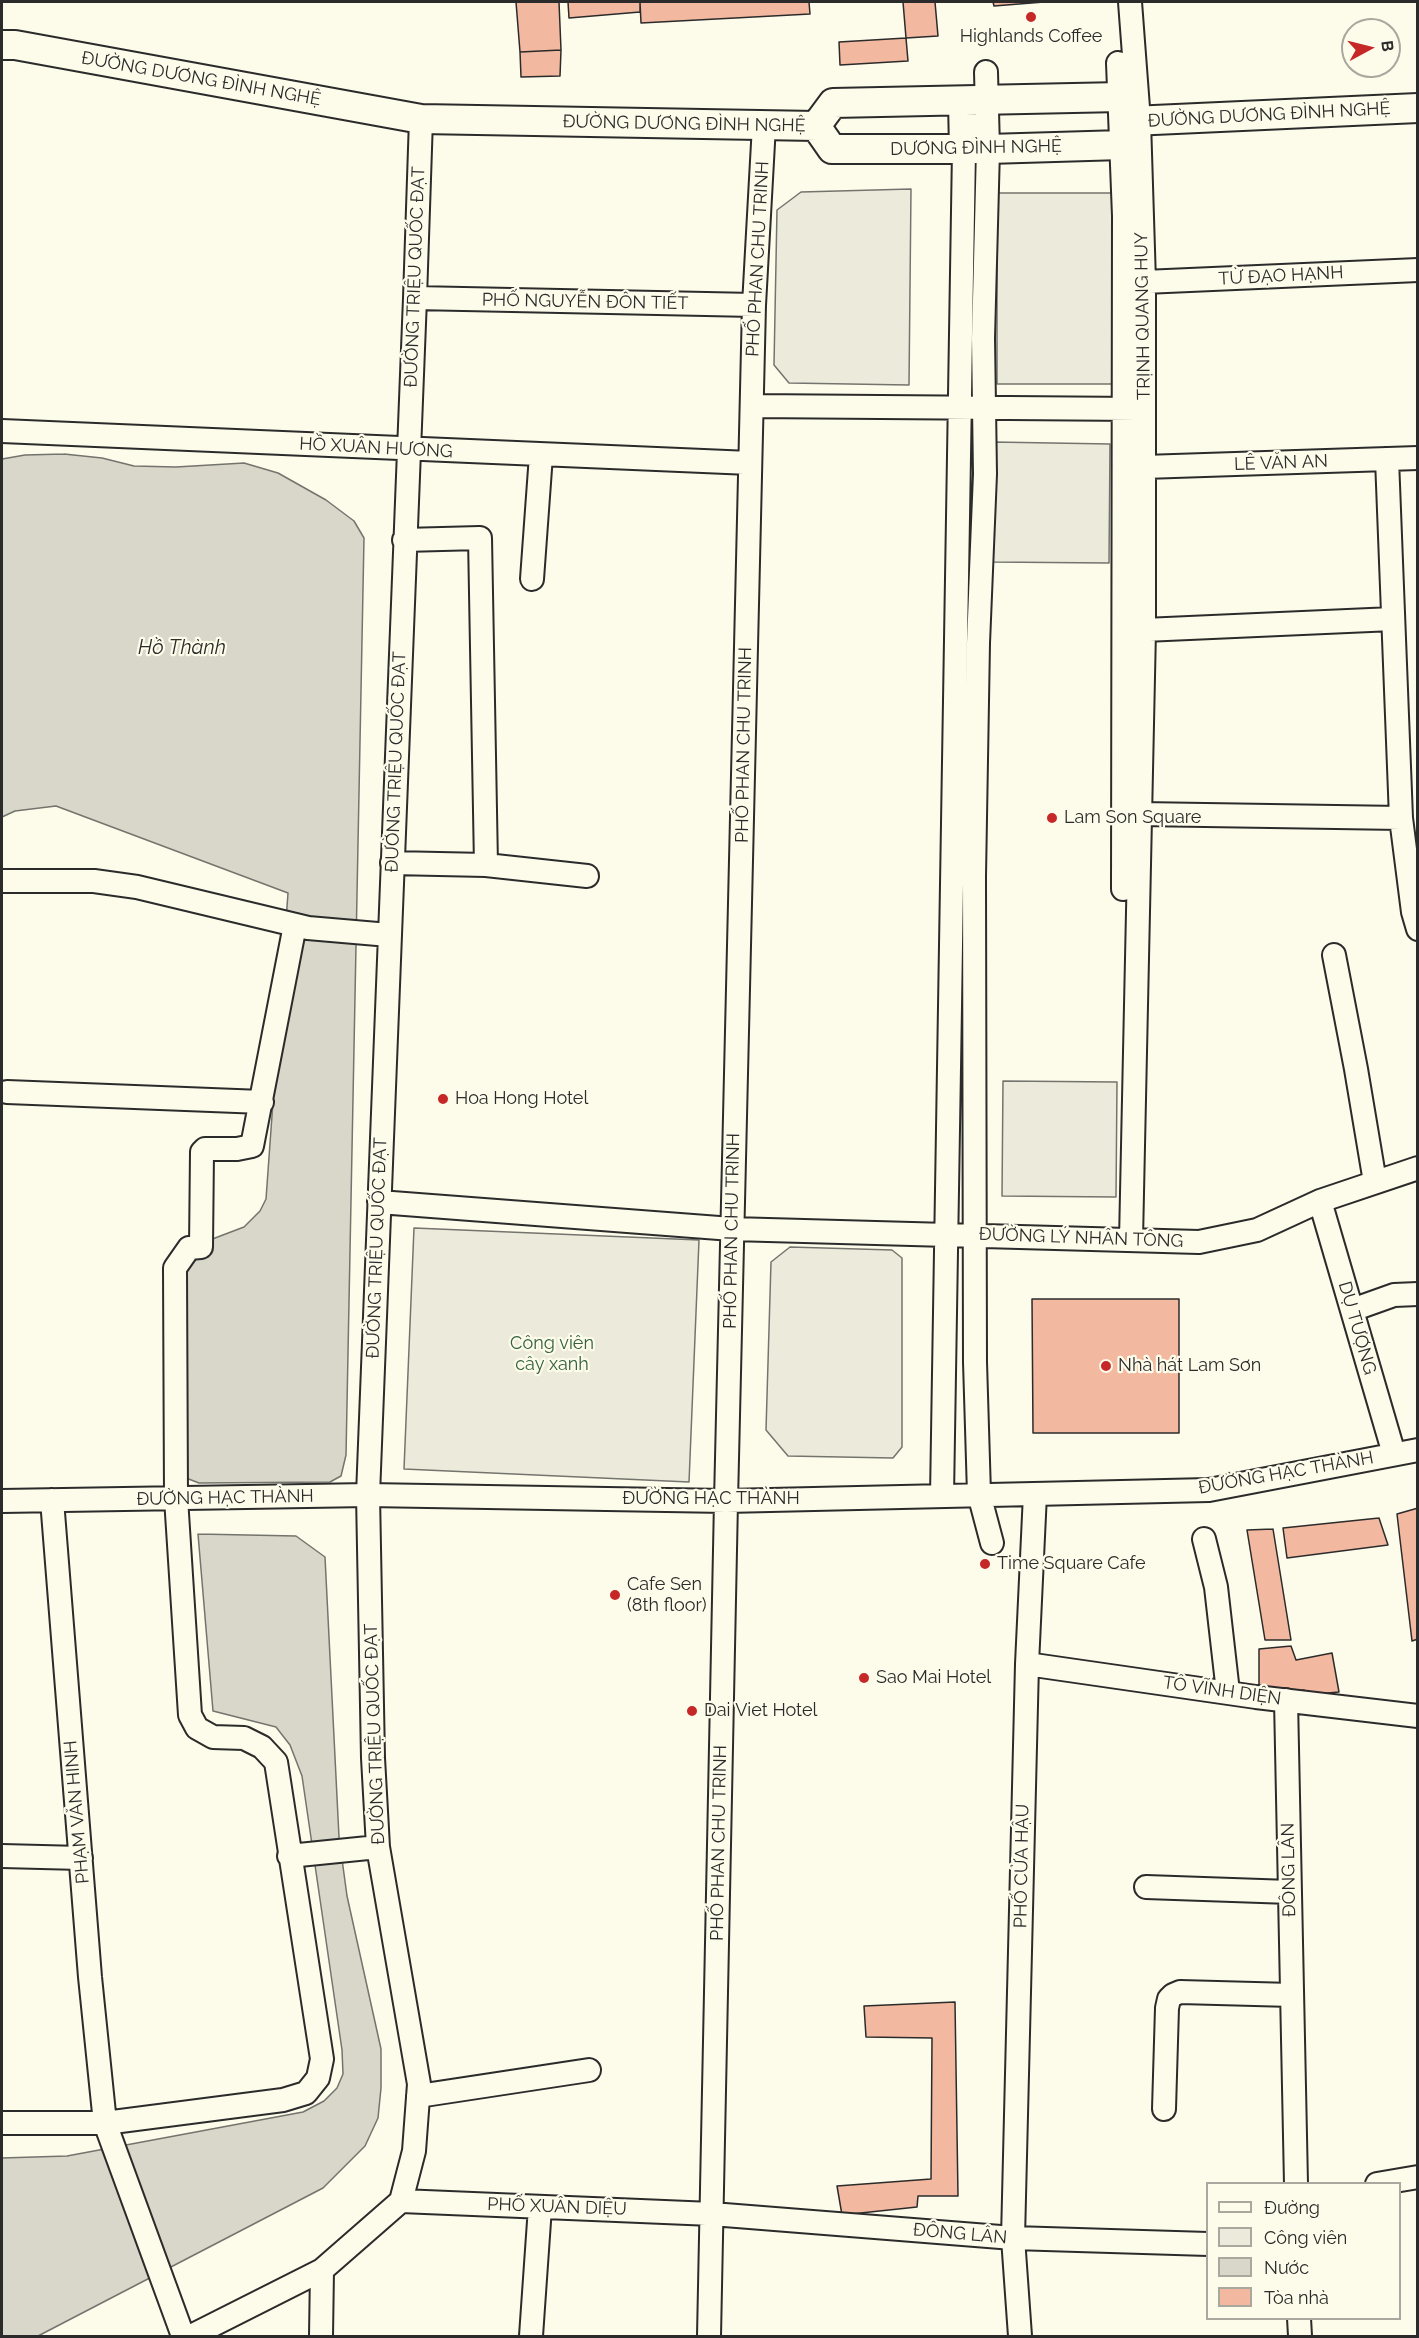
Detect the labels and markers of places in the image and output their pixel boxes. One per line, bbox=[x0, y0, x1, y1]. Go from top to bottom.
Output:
marker: Highlands Coffee bbox=[1024, 10, 1038, 24]
place label: Highlands Coffee bbox=[960, 26, 1102, 48]
place label: Lam Son Square bbox=[1064, 807, 1201, 829]
marker: Lam Son Square bbox=[1045, 811, 1059, 825]
place label: Hoa Hong Hotel bbox=[455, 1088, 588, 1110]
marker: Hoa Hong Hotel bbox=[436, 1092, 450, 1106]
place label: Nhà hát Lam Sơn bbox=[1118, 1355, 1261, 1377]
marker: Nhà hát Lam Sơn bbox=[1099, 1359, 1113, 1373]
place label: Time Square Cafe bbox=[997, 1553, 1146, 1575]
marker: Time Square Cafe bbox=[978, 1557, 992, 1571]
place label: Cafe Sen (8th floor) bbox=[627, 1574, 706, 1616]
marker: Cafe Sen (8th floor) bbox=[608, 1588, 622, 1602]
place label: Sao Mai Hotel bbox=[876, 1667, 991, 1689]
marker: Sao Mai Hotel bbox=[857, 1671, 871, 1685]
place label: Dai Viet Hotel bbox=[704, 1700, 817, 1722]
marker: Dai Viet Hotel bbox=[685, 1704, 699, 1718]

